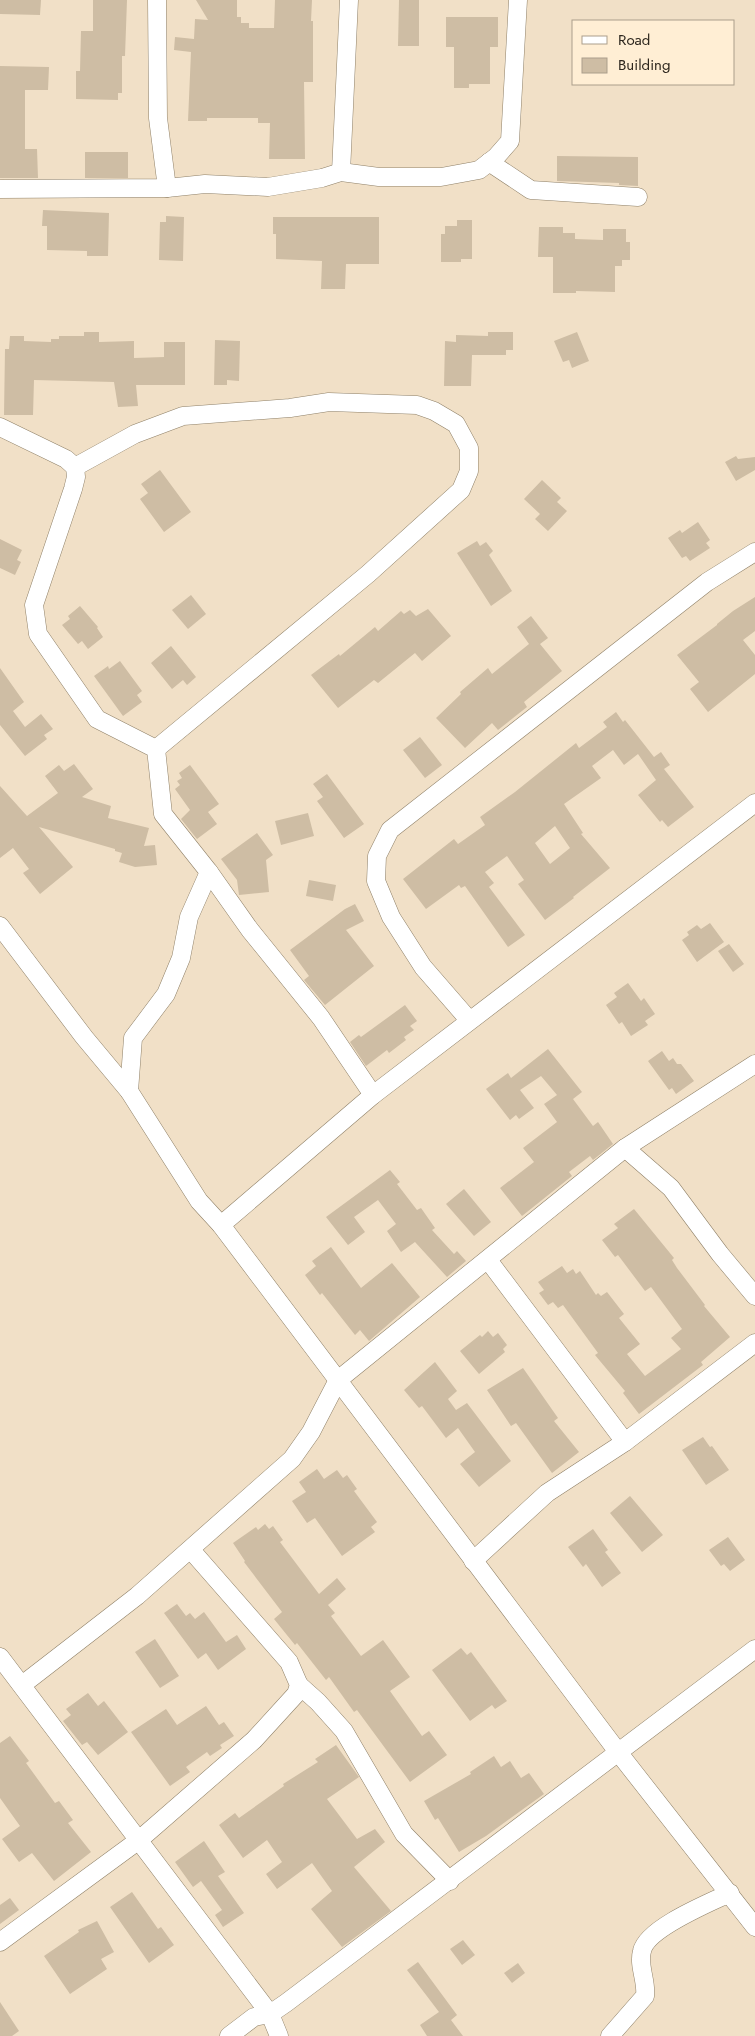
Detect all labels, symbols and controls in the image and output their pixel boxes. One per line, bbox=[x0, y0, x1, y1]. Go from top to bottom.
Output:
legend bbox=[572, 20, 735, 85]
text: Road bbox=[618, 29, 650, 51]
text: Building bbox=[618, 54, 670, 76]

